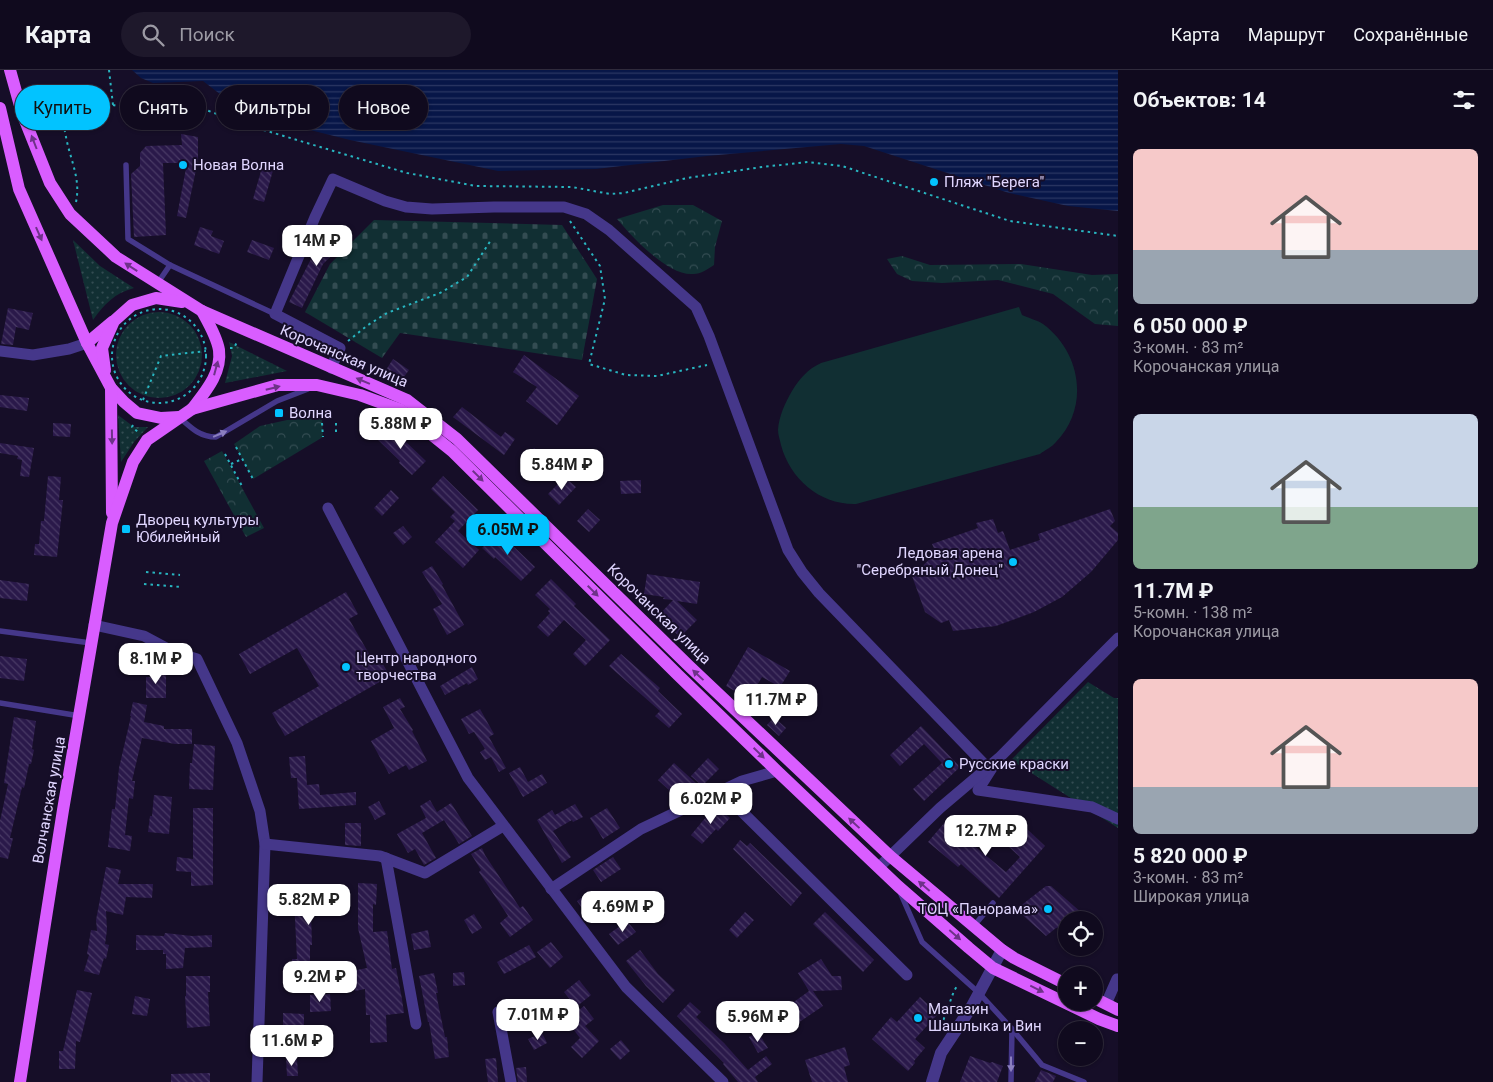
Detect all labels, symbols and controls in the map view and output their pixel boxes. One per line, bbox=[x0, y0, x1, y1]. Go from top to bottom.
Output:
search box bbox=[121, 12, 471, 57]
text: Карта bbox=[25, 21, 91, 49]
icon: search bbox=[139, 21, 167, 49]
text: Поиск bbox=[179, 23, 235, 46]
text: Карта bbox=[1171, 24, 1220, 45]
text: Маршрут bbox=[1248, 24, 1325, 45]
text: Сохранённые bbox=[1353, 24, 1468, 45]
chip: Купить bbox=[15, 85, 110, 130]
chip: Снять bbox=[120, 85, 206, 130]
chip: Фильтры bbox=[216, 85, 329, 130]
chip: Новое bbox=[339, 85, 428, 130]
icon: filters bbox=[1450, 86, 1478, 114]
text: Объектов: 14 bbox=[1133, 88, 1266, 112]
one-way arrow bbox=[29, 135, 37, 149]
place label: Новая Волна bbox=[193, 156, 284, 174]
marker: Новая Волна bbox=[177, 159, 189, 171]
place label: Пляж "Берега" bbox=[944, 173, 1044, 191]
marker: Пляж "Берега" bbox=[928, 176, 940, 188]
icon: home bbox=[1261, 182, 1351, 272]
pin: 14M ₽ bbox=[282, 224, 352, 267]
one-way arrow bbox=[35, 227, 43, 241]
text: 14M ₽ bbox=[293, 231, 341, 250]
one-way arrow bbox=[125, 262, 138, 272]
text: 6 050 000 ₽ bbox=[1133, 314, 1248, 338]
street label: Корочанская улица bbox=[277, 321, 411, 391]
text: 3-комн. · 83 m² bbox=[1133, 338, 1243, 357]
text: Корочанская улица bbox=[1133, 357, 1279, 376]
one-way arrow bbox=[212, 360, 220, 375]
one-way arrow bbox=[356, 377, 370, 385]
one-way arrow bbox=[265, 383, 280, 391]
place label: Волна bbox=[289, 404, 332, 422]
marker: Волна bbox=[273, 407, 285, 419]
pin: 5.88M ₽ bbox=[355, 408, 447, 450]
text: 5.88M ₽ bbox=[370, 414, 432, 433]
one-way arrow bbox=[108, 429, 116, 445]
one-way arrow bbox=[213, 429, 227, 437]
icon: home bbox=[1261, 447, 1351, 537]
pin: 5.84M ₽ bbox=[516, 448, 608, 491]
text: 5.84M ₽ bbox=[531, 455, 593, 474]
one-way arrow bbox=[471, 470, 483, 482]
place label: Дворец культуры Юбилейный bbox=[136, 511, 259, 546]
pin: 6.05M ₽ bbox=[462, 514, 554, 556]
text: 6.05M ₽ bbox=[477, 520, 539, 539]
marker: Дворец культуры Юбилейный bbox=[120, 523, 132, 535]
place label: Ледовая арена "Серебряный Донец" bbox=[856, 544, 1003, 579]
marker: Ледовая арена "Серебряный Донец" bbox=[1007, 556, 1019, 568]
street label: Корочанская улица bbox=[603, 560, 715, 668]
text: 11.7M ₽ bbox=[1133, 579, 1214, 603]
one-way arrow bbox=[587, 584, 599, 596]
text: 5-комн. · 138 m² bbox=[1133, 603, 1252, 622]
text: Корочанская улица bbox=[1133, 622, 1279, 641]
pin: 8.1M ₽ bbox=[115, 642, 197, 685]
text: 8.1M ₽ bbox=[130, 649, 182, 668]
place label: Центр народного творчества bbox=[356, 649, 477, 684]
marker: Центр народного творчества bbox=[340, 661, 352, 673]
one-way arrow bbox=[692, 669, 704, 681]
pin: 11.7M ₽ bbox=[730, 684, 822, 726]
text: 11.7M ₽ bbox=[745, 690, 807, 709]
icon: home bbox=[1261, 712, 1351, 802]
street label: Волчанская улица bbox=[29, 735, 69, 865]
one-way arrow bbox=[753, 747, 765, 759]
place label: Русские краски bbox=[959, 755, 1069, 773]
marker: Русские краски bbox=[943, 758, 955, 770]
pin: 6.02M ₽ bbox=[665, 782, 757, 825]
text: 6.02M ₽ bbox=[680, 789, 742, 808]
pin: 12.7M ₽ bbox=[940, 814, 1032, 857]
one-way arrow bbox=[849, 817, 861, 829]
text: 12.7M ₽ bbox=[955, 821, 1017, 840]
text: 5 820 000 ₽ bbox=[1133, 844, 1248, 868]
text: 3-комн. · 83 m² bbox=[1133, 868, 1243, 887]
one-way arrow bbox=[919, 880, 931, 892]
pin: 5.82M ₽ bbox=[263, 884, 355, 926]
text: Широкая улица bbox=[1133, 887, 1249, 906]
text: 5.82M ₽ bbox=[278, 890, 340, 909]
pin: 4.69M ₽ bbox=[577, 890, 669, 933]
text: 4.69M ₽ bbox=[592, 897, 654, 916]
place label: ТОЦ «Панорама» bbox=[918, 900, 1038, 918]
marker: ТОЦ «Панорама» bbox=[1042, 903, 1054, 915]
map controls bbox=[1058, 911, 1103, 1066]
button: locate bbox=[1058, 911, 1103, 956]
one-way arrow bbox=[948, 930, 961, 941]
pin: 9.2M ₽ bbox=[279, 960, 361, 1003]
button: + bbox=[1058, 966, 1103, 1011]
text: 9.2M ₽ bbox=[294, 967, 346, 986]
one-way arrow bbox=[1029, 985, 1044, 993]
pin: 7.01M ₽ bbox=[492, 998, 584, 1041]
pin: 5.96M ₽ bbox=[712, 1000, 804, 1043]
place label: Магазин Шашлыка и Вин bbox=[928, 1000, 1042, 1035]
text: 7.01M ₽ bbox=[507, 1005, 569, 1024]
text: 5.96M ₽ bbox=[727, 1007, 789, 1026]
marker: Магазин Шашлыка и Вин bbox=[912, 1012, 924, 1024]
button: − bbox=[1058, 1021, 1103, 1066]
pin: 11.6M ₽ bbox=[246, 1024, 338, 1067]
text: 11.6M ₽ bbox=[261, 1031, 323, 1050]
one-way arrow bbox=[1007, 1056, 1015, 1072]

